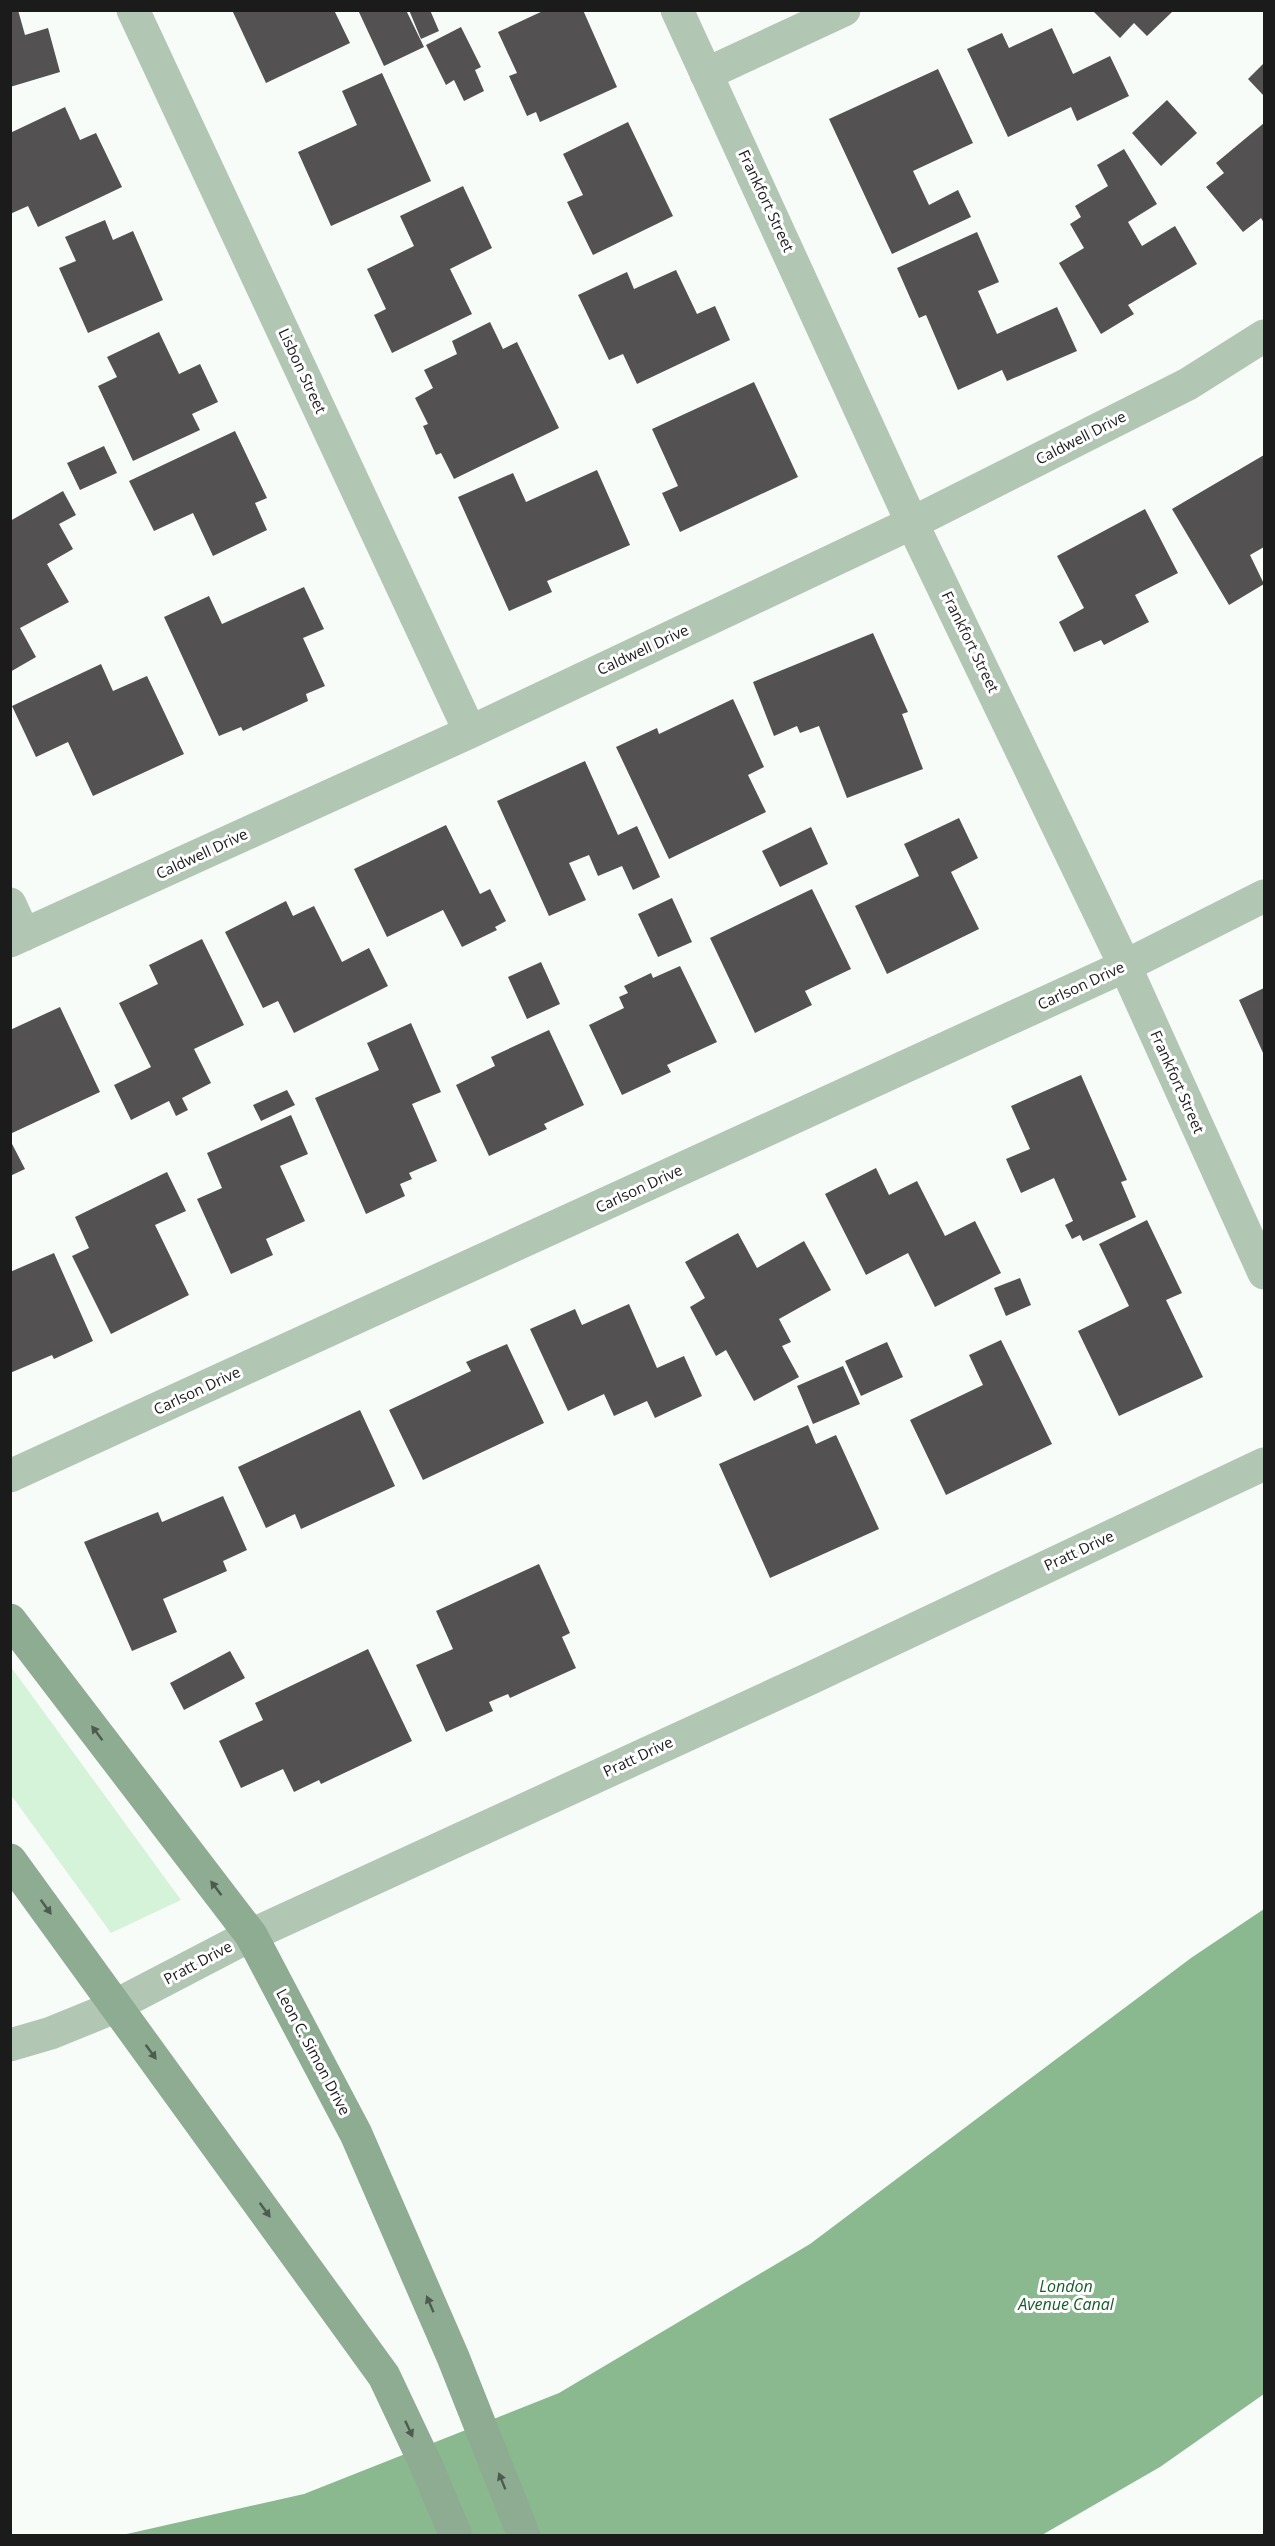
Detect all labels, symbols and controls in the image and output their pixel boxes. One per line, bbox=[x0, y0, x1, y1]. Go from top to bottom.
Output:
street label: Frankfort Street bbox=[734, 146, 799, 255]
street label: Lisbon Street bbox=[274, 325, 331, 416]
street label: Caldwell Drive bbox=[1032, 406, 1129, 468]
street label: Frankfort Street bbox=[938, 587, 1004, 696]
street label: Caldwell Drive bbox=[593, 619, 692, 679]
street label: Caldwell Drive bbox=[152, 823, 251, 883]
street label: Carlson Drive bbox=[1034, 956, 1127, 1014]
street label: Frankfort Street bbox=[1146, 1027, 1210, 1136]
street label: Carlson Drive bbox=[592, 1159, 685, 1217]
street label: Carlson Drive bbox=[150, 1361, 243, 1419]
street label: Pratt Drive bbox=[1040, 1525, 1117, 1575]
one-way arrow bbox=[91, 1726, 103, 1742]
street label: Pratt Drive bbox=[599, 1731, 676, 1781]
one-way arrow bbox=[209, 1880, 222, 1896]
one-way arrow bbox=[40, 1898, 52, 1914]
street label: Pratt Drive bbox=[160, 1936, 235, 1989]
street label: Leon C. Simon Drive bbox=[272, 1985, 356, 2118]
one-way arrow bbox=[145, 2043, 157, 2059]
one-way arrow bbox=[259, 2202, 271, 2218]
water label: London Avenue Canal bbox=[1017, 2275, 1115, 2315]
one-way arrow bbox=[425, 2294, 435, 2312]
one-way arrow bbox=[405, 2421, 414, 2438]
one-way arrow bbox=[497, 2472, 507, 2490]

